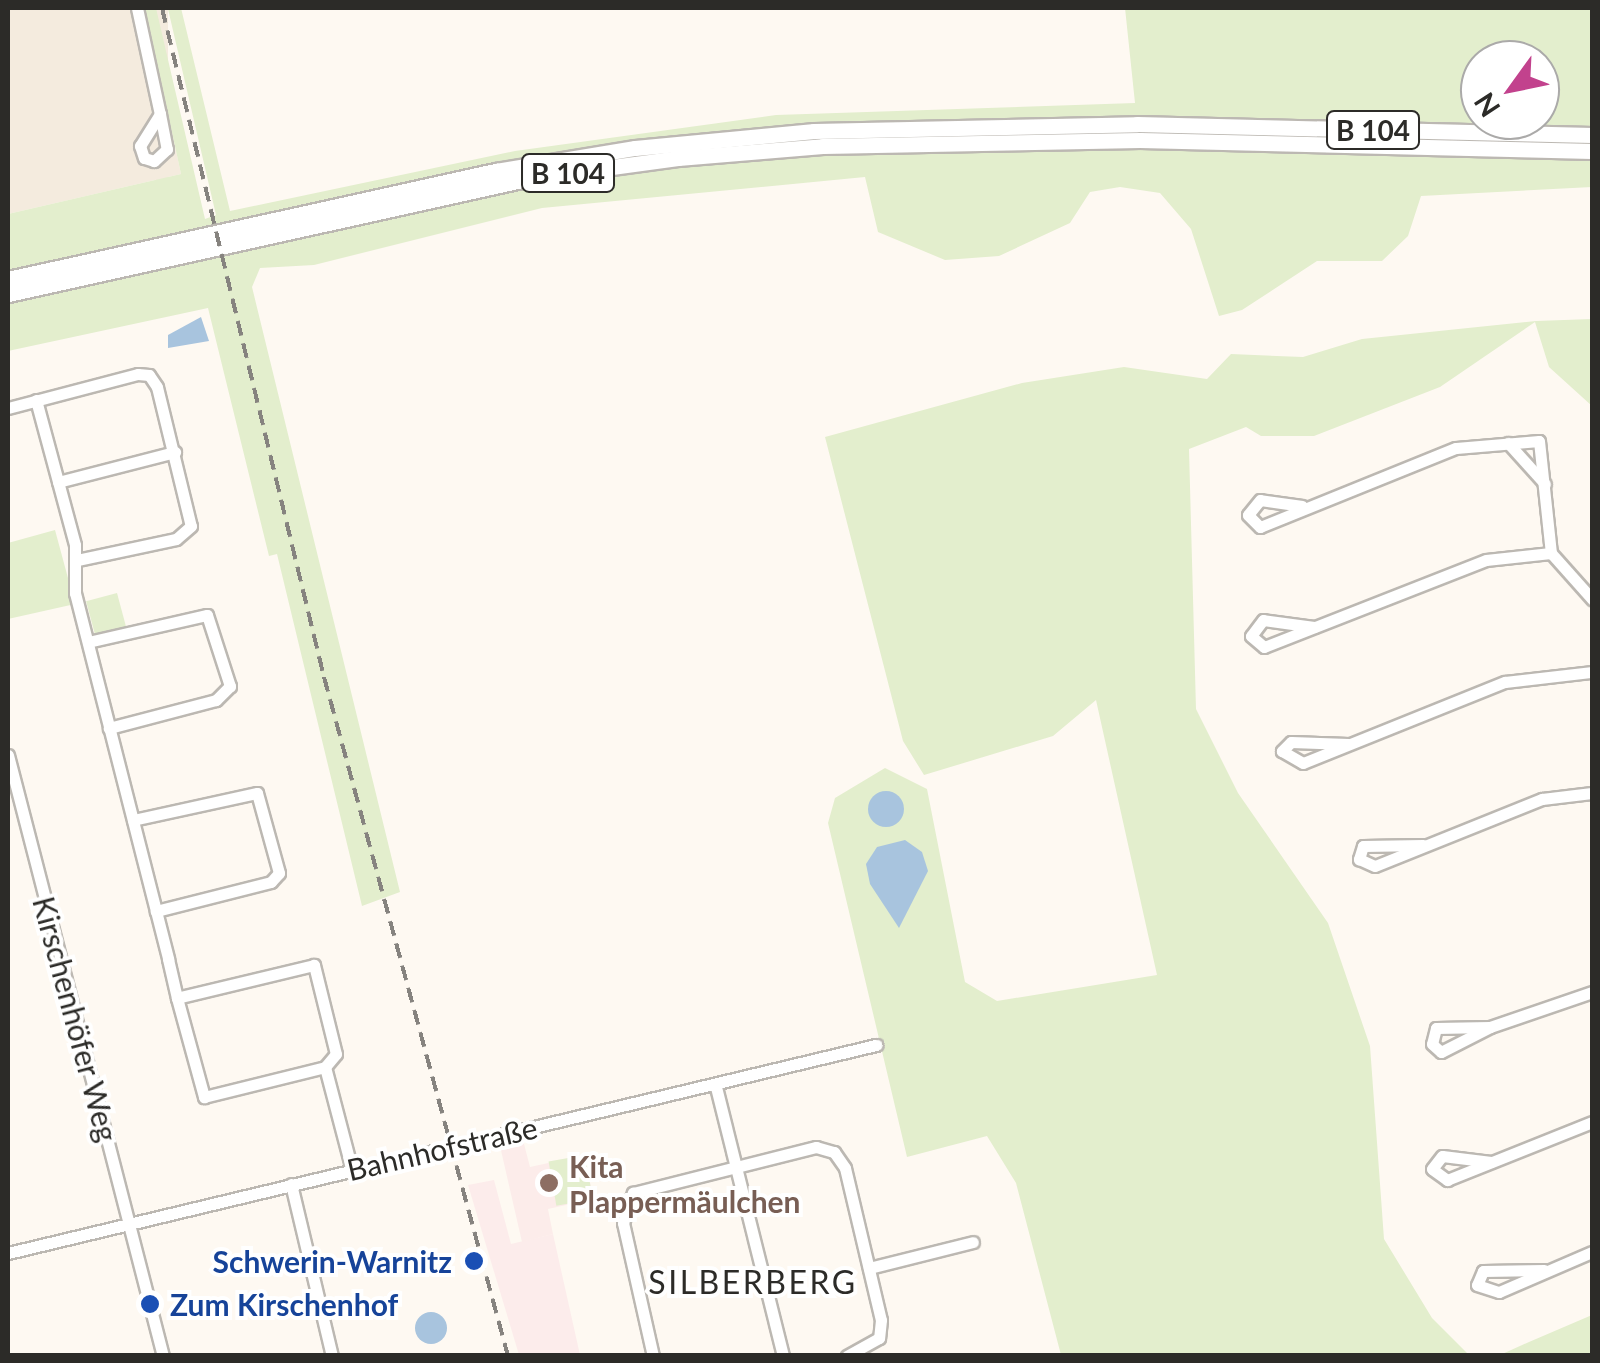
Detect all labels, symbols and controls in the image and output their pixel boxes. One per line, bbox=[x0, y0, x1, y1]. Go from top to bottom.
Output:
north arrow bbox=[1460, 40, 1560, 140]
text: N bbox=[1466, 87, 1507, 124]
road number: B 104 bbox=[1326, 107, 1420, 153]
road number: B 104 bbox=[520, 150, 616, 196]
street label: Kirschenhöfer Weg bbox=[26, 892, 126, 1146]
street label: Bahnhofstraße bbox=[343, 1109, 541, 1187]
place label: Kita Plappermäulchen bbox=[569, 1148, 801, 1218]
marker: Kita Plappermäulchen bbox=[538, 1172, 560, 1194]
place label: Schwerin-Warnitz bbox=[213, 1243, 452, 1279]
marker: Schwerin-Warnitz bbox=[461, 1248, 487, 1274]
district label: SILBERBERG bbox=[648, 1263, 858, 1301]
place label: Zum Kirschenhof bbox=[170, 1286, 398, 1322]
marker: Zum Kirschenhof bbox=[139, 1293, 161, 1315]

